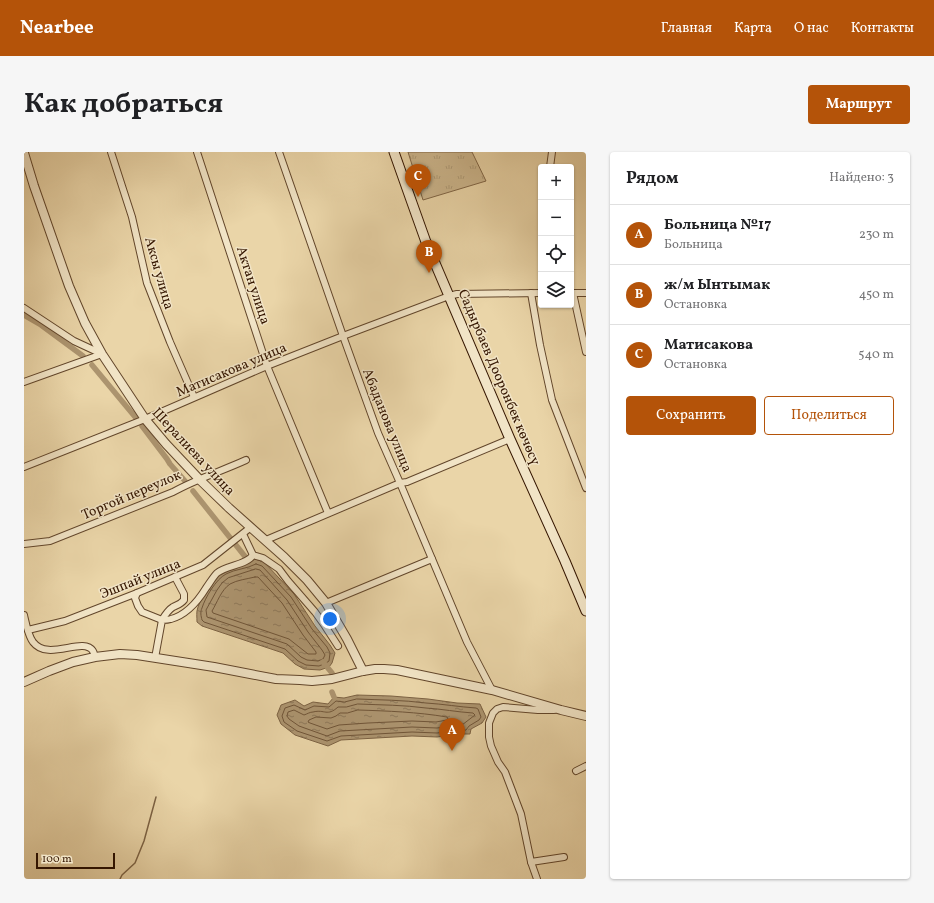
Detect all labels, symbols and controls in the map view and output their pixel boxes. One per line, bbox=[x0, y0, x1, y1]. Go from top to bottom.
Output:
text: Nearbee bbox=[20, 15, 94, 41]
text: Главная bbox=[661, 19, 712, 38]
text: Карта bbox=[734, 19, 772, 38]
text: О нас bbox=[794, 19, 829, 38]
text: Контакты bbox=[851, 19, 914, 38]
text: Как добраться bbox=[24, 85, 223, 124]
button: Маршрут bbox=[808, 85, 910, 124]
pin: C bbox=[405, 164, 431, 197]
map controls bbox=[538, 164, 574, 308]
button: + bbox=[538, 164, 574, 200]
text: Рядом bbox=[626, 167, 679, 190]
text: Найдено: 3 bbox=[829, 169, 894, 187]
button: − bbox=[538, 200, 574, 236]
text: Больница №17 bbox=[664, 215, 771, 236]
text: A bbox=[634, 226, 644, 244]
text: 230 m bbox=[859, 226, 894, 244]
street label: Аксы улица bbox=[139, 235, 178, 312]
button: locate bbox=[538, 236, 574, 272]
text: Больница bbox=[664, 236, 723, 254]
pin: B bbox=[416, 240, 442, 273]
street label: Актан улица bbox=[231, 244, 274, 327]
button: layers bbox=[538, 272, 574, 308]
text: ж/м Ынтымак bbox=[664, 275, 770, 296]
text: B bbox=[635, 286, 643, 304]
text: 450 m bbox=[859, 286, 894, 304]
street label: Садырбаев Дооронбек көчөсү bbox=[453, 287, 545, 469]
text: Остановка bbox=[664, 296, 727, 314]
text: Матисакова bbox=[664, 335, 753, 356]
street label: Матисакова улица bbox=[173, 339, 290, 402]
text: C bbox=[635, 346, 643, 364]
text: 540 m bbox=[858, 346, 894, 364]
text: Остановка bbox=[664, 356, 727, 374]
street label: Абаданова улица bbox=[357, 366, 416, 475]
button: Сохранить bbox=[626, 396, 756, 435]
button: Поделиться bbox=[764, 396, 894, 435]
street label: Шералиева улица bbox=[147, 404, 239, 500]
street label: Торгой переулок bbox=[79, 466, 185, 525]
street label: Эшпай улица bbox=[97, 555, 184, 604]
your location bbox=[320, 609, 340, 629]
pin: A bbox=[439, 718, 465, 751]
scale bar bbox=[36, 851, 115, 870]
text: 100 m bbox=[42, 852, 72, 867]

